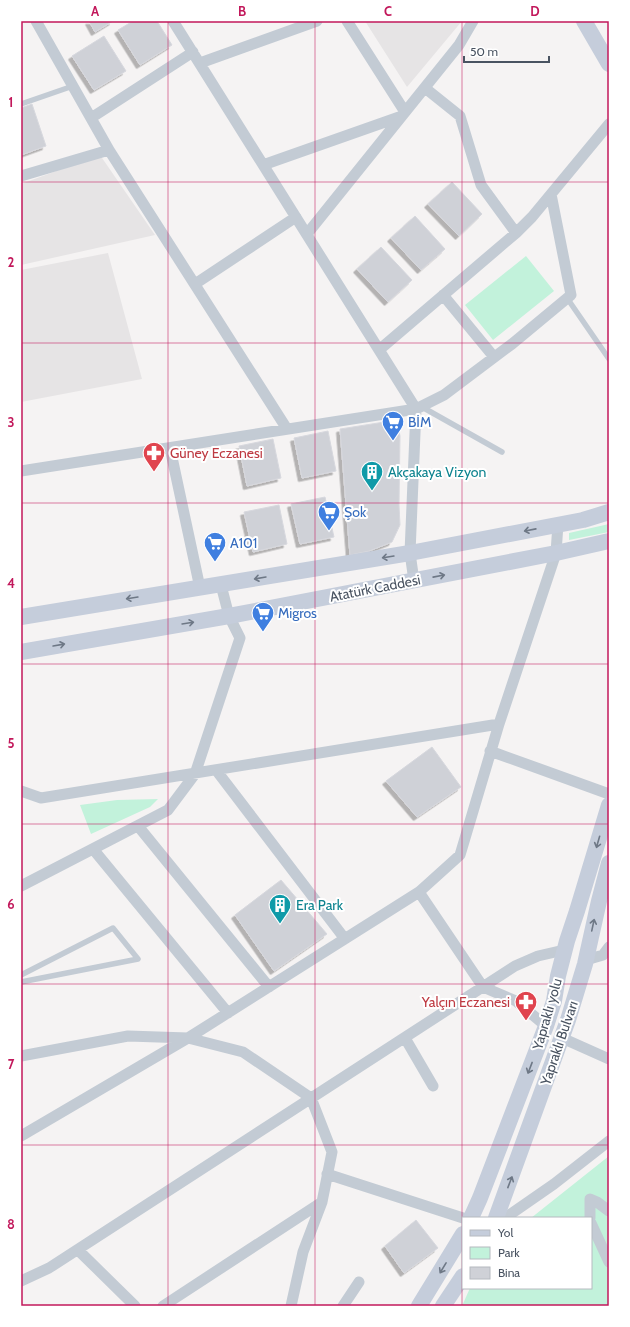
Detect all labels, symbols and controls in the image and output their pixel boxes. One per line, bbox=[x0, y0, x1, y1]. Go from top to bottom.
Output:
text: A bbox=[91, 3, 100, 19]
text: B bbox=[238, 3, 246, 19]
text: C bbox=[384, 3, 392, 19]
text: D bbox=[530, 3, 540, 19]
scale bar bbox=[464, 38, 549, 64]
text: 50 m bbox=[470, 44, 498, 59]
text: 1 bbox=[9, 94, 13, 110]
text: 2 bbox=[8, 254, 15, 270]
supermarket icon: BİM bbox=[380, 409, 406, 442]
place label: BİM bbox=[408, 413, 431, 431]
text: 3 bbox=[7, 414, 15, 430]
pharmacy icon: Güney Eczanesi bbox=[141, 440, 167, 473]
place label: Güney Eczanesi bbox=[170, 444, 263, 462]
building icon: Akçakaya Vizyon bbox=[359, 459, 385, 492]
place label: Akçakaya Vizyon bbox=[388, 463, 487, 481]
supermarket icon: Şok bbox=[316, 499, 342, 532]
place label: Şok bbox=[344, 503, 367, 521]
one-way arrow bbox=[524, 526, 537, 534]
supermarket icon: A101 bbox=[202, 530, 228, 563]
place label: A101 bbox=[230, 534, 257, 552]
one-way arrow bbox=[382, 553, 395, 561]
street label: Atatürk Caddesi bbox=[328, 570, 422, 606]
one-way arrow bbox=[432, 571, 445, 579]
one-way arrow bbox=[254, 574, 267, 582]
text: 4 bbox=[7, 575, 15, 591]
one-way arrow bbox=[126, 594, 139, 602]
supermarket icon: Migros bbox=[250, 600, 276, 633]
place label: Migros bbox=[278, 604, 317, 622]
one-way arrow bbox=[181, 619, 194, 627]
one-way arrow bbox=[53, 641, 66, 649]
text: 5 bbox=[8, 735, 15, 751]
one-way arrow bbox=[594, 836, 601, 849]
building icon: Era Park bbox=[267, 892, 293, 925]
text: 6 bbox=[7, 896, 15, 912]
place label: Era Park bbox=[296, 896, 344, 914]
one-way arrow bbox=[590, 919, 598, 932]
street label: Yapraklı yolu bbox=[528, 976, 566, 1053]
pharmacy icon: Yalçın Eczanesi bbox=[513, 989, 539, 1022]
place label: Yalçın Eczanesi bbox=[421, 993, 510, 1011]
street label: Yapraklı Bulvarı bbox=[536, 998, 582, 1088]
text: 7 bbox=[8, 1056, 15, 1072]
one-way arrow bbox=[526, 1062, 534, 1074]
one-way arrow bbox=[506, 1176, 514, 1188]
text: 8 bbox=[7, 1216, 15, 1232]
legend bbox=[462, 1217, 592, 1289]
text: Yol bbox=[497, 1225, 513, 1240]
text: Park bbox=[498, 1245, 520, 1260]
one-way arrow bbox=[439, 1262, 447, 1274]
text: Bina bbox=[498, 1265, 520, 1280]

